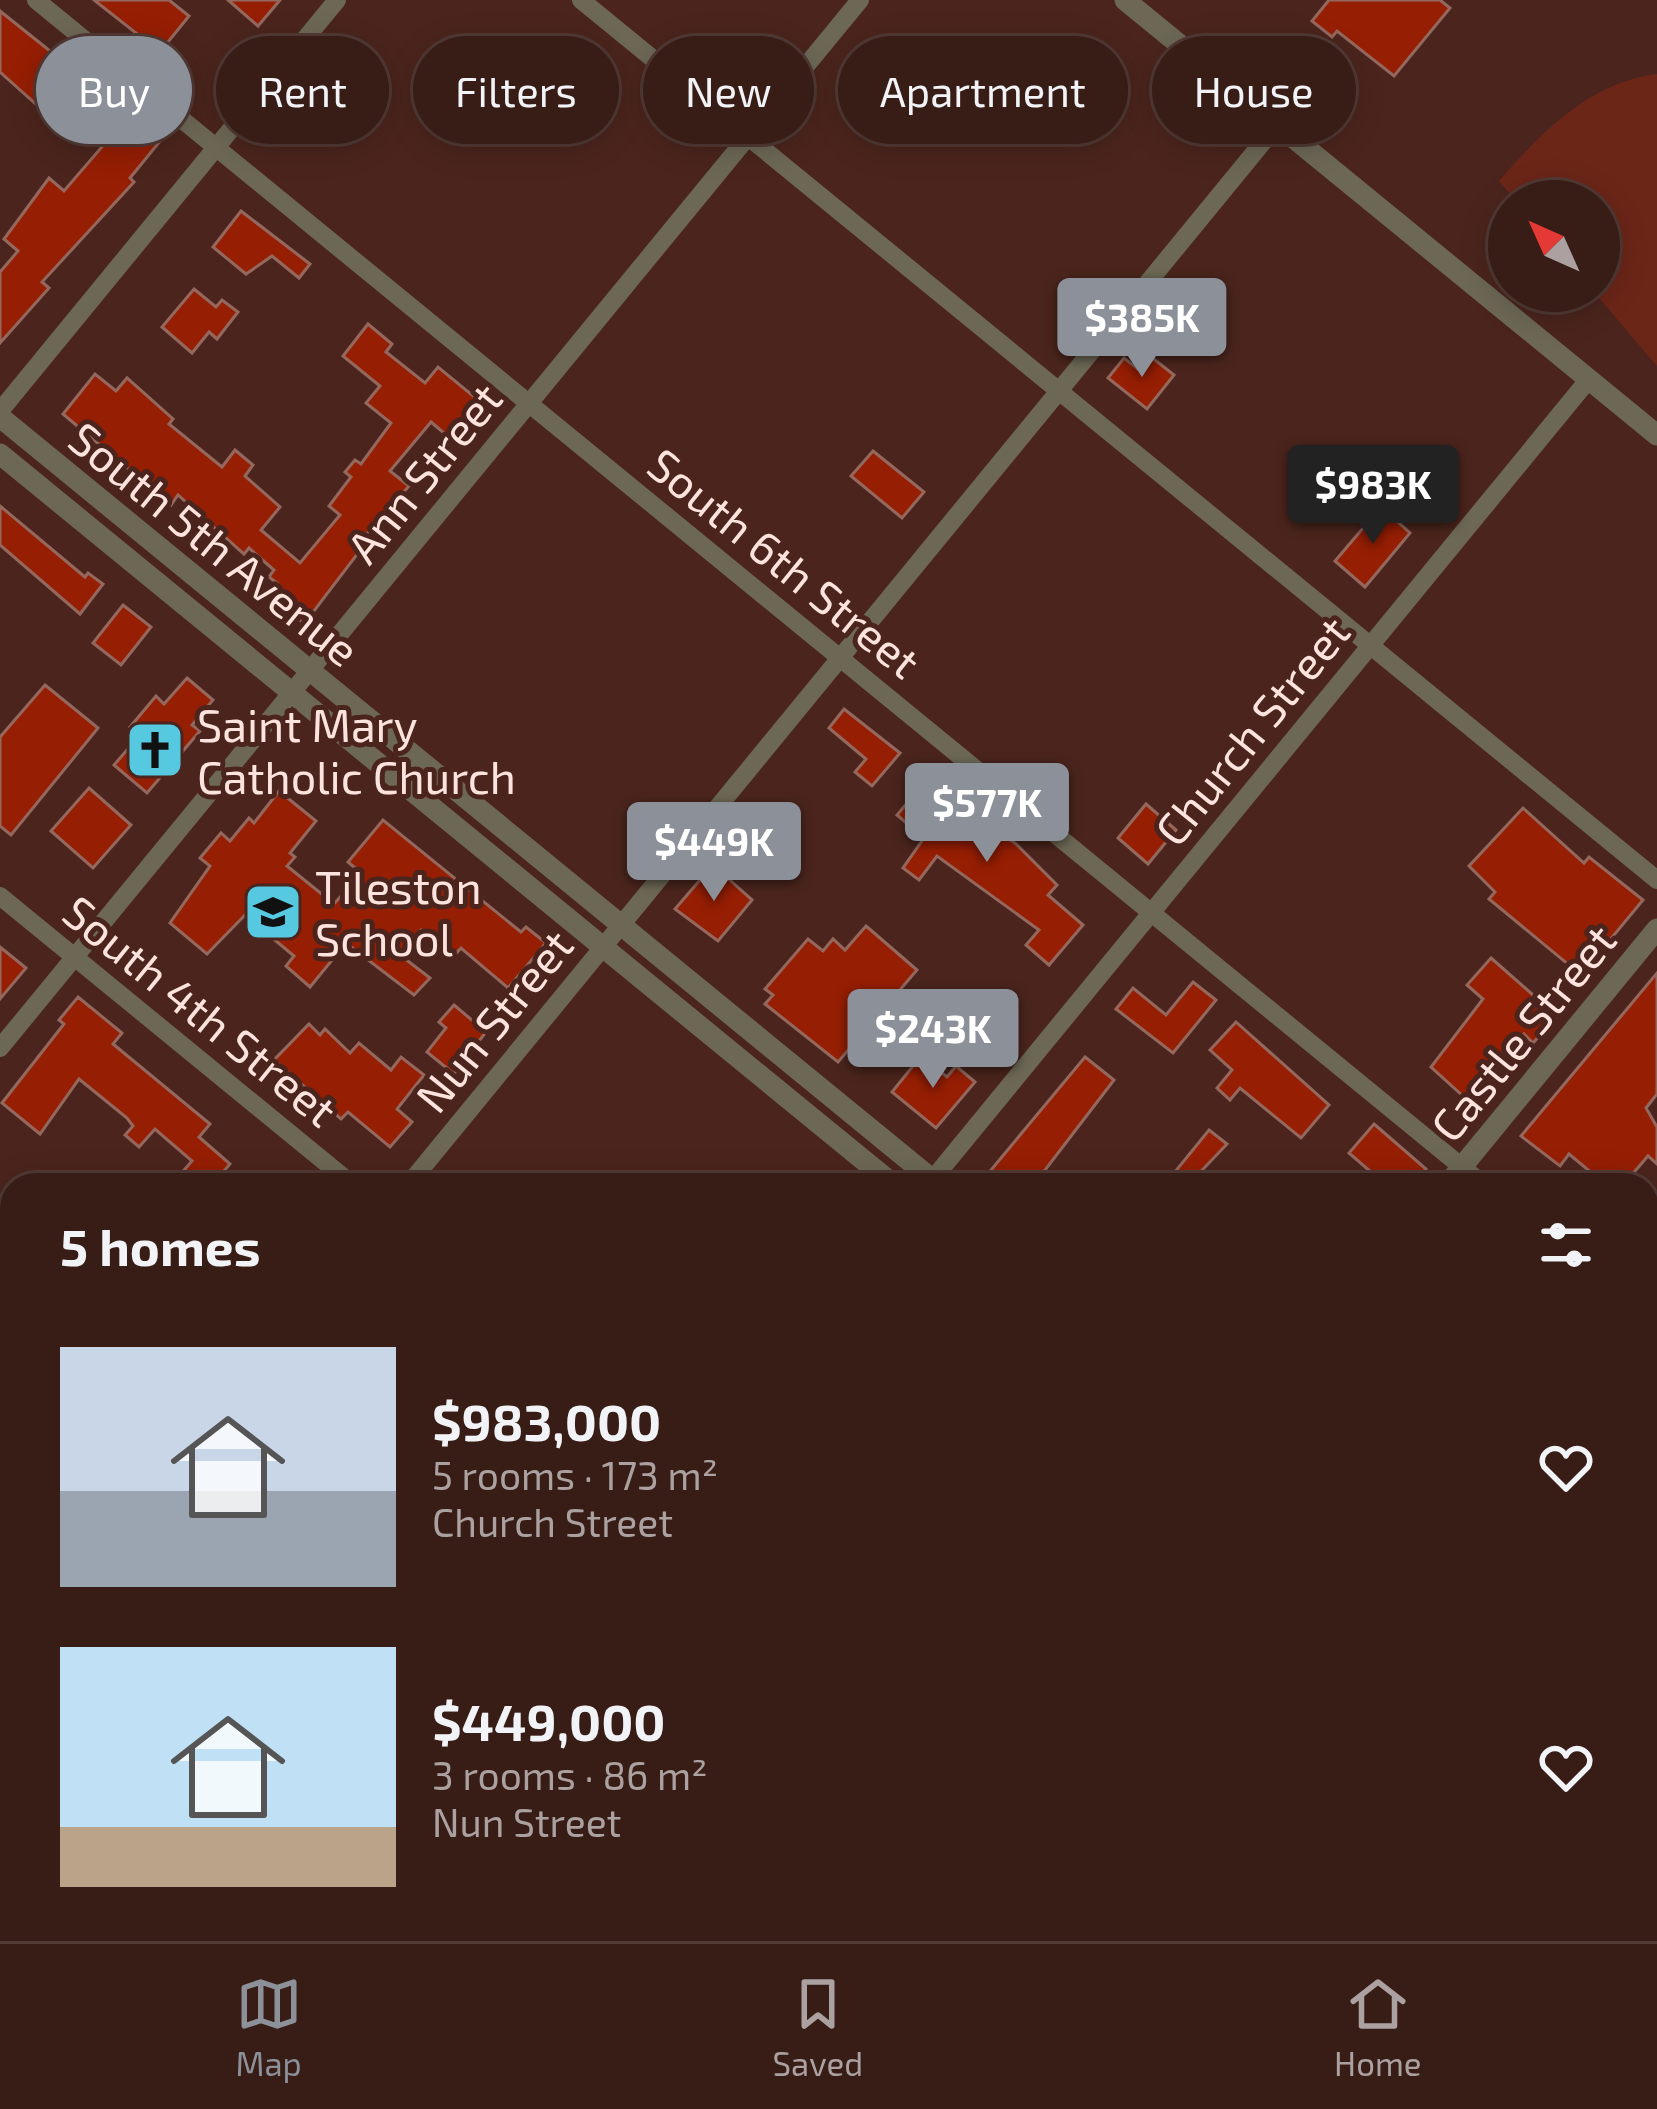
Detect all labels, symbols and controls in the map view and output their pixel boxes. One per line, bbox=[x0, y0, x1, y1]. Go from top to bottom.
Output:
chip: Buy bbox=[36, 36, 192, 144]
chip: Rent bbox=[216, 36, 389, 144]
chip: Filters bbox=[413, 36, 619, 144]
chip: New bbox=[643, 36, 814, 144]
chip: Apartment bbox=[838, 36, 1128, 144]
chip: House bbox=[1152, 36, 1356, 144]
north arrow bbox=[1488, 180, 1620, 312]
map controls bbox=[1488, 180, 1620, 312]
pin: $385K bbox=[1058, 278, 1226, 380]
text: $385K bbox=[1084, 293, 1200, 340]
street label: Ann Street bbox=[334, 371, 512, 573]
street label: South 5th Avenue bbox=[59, 410, 371, 676]
street label: South 6th Street bbox=[638, 436, 932, 688]
pin: $983K bbox=[1289, 445, 1457, 547]
text: $983K bbox=[1315, 460, 1431, 507]
street label: Church Street bbox=[1142, 605, 1360, 855]
place label: Saint Mary Catholic Church bbox=[197, 697, 516, 803]
church icon: Saint Mary Catholic Church bbox=[124, 719, 186, 781]
pin: $577K bbox=[903, 763, 1071, 865]
text: $577K bbox=[932, 778, 1042, 825]
pin: $449K bbox=[630, 802, 798, 904]
text: $449K bbox=[654, 817, 774, 864]
place label: Tileston School bbox=[315, 859, 482, 965]
school or university icon: Tileston School bbox=[242, 881, 304, 943]
street label: South 4th Street bbox=[54, 883, 348, 1137]
street label: Castle Street bbox=[1418, 913, 1626, 1151]
street label: Nun Street bbox=[403, 918, 583, 1122]
pin: $243K bbox=[849, 989, 1017, 1091]
text: $243K bbox=[875, 1004, 991, 1051]
icon: filters bbox=[1533, 1212, 1599, 1278]
text: 5 homes bbox=[60, 1215, 261, 1276]
text: $983,000 bbox=[432, 1390, 661, 1451]
icon: home bbox=[156, 1395, 300, 1539]
icon: heart bbox=[1533, 1434, 1599, 1500]
text: 5 rooms · 173 m² bbox=[432, 1451, 718, 1498]
text: Church Street bbox=[432, 1498, 673, 1545]
text: $449,000 bbox=[432, 1690, 666, 1751]
icon: home bbox=[156, 1695, 300, 1839]
icon: heart bbox=[1533, 1734, 1599, 1800]
text: 3 rooms · 86 m² bbox=[432, 1751, 707, 1798]
text: Nun Street bbox=[432, 1798, 621, 1845]
tab: Map bbox=[235, 1971, 302, 2083]
tab: Saved bbox=[773, 1971, 863, 2083]
tab: Home bbox=[1334, 1971, 1422, 2083]

